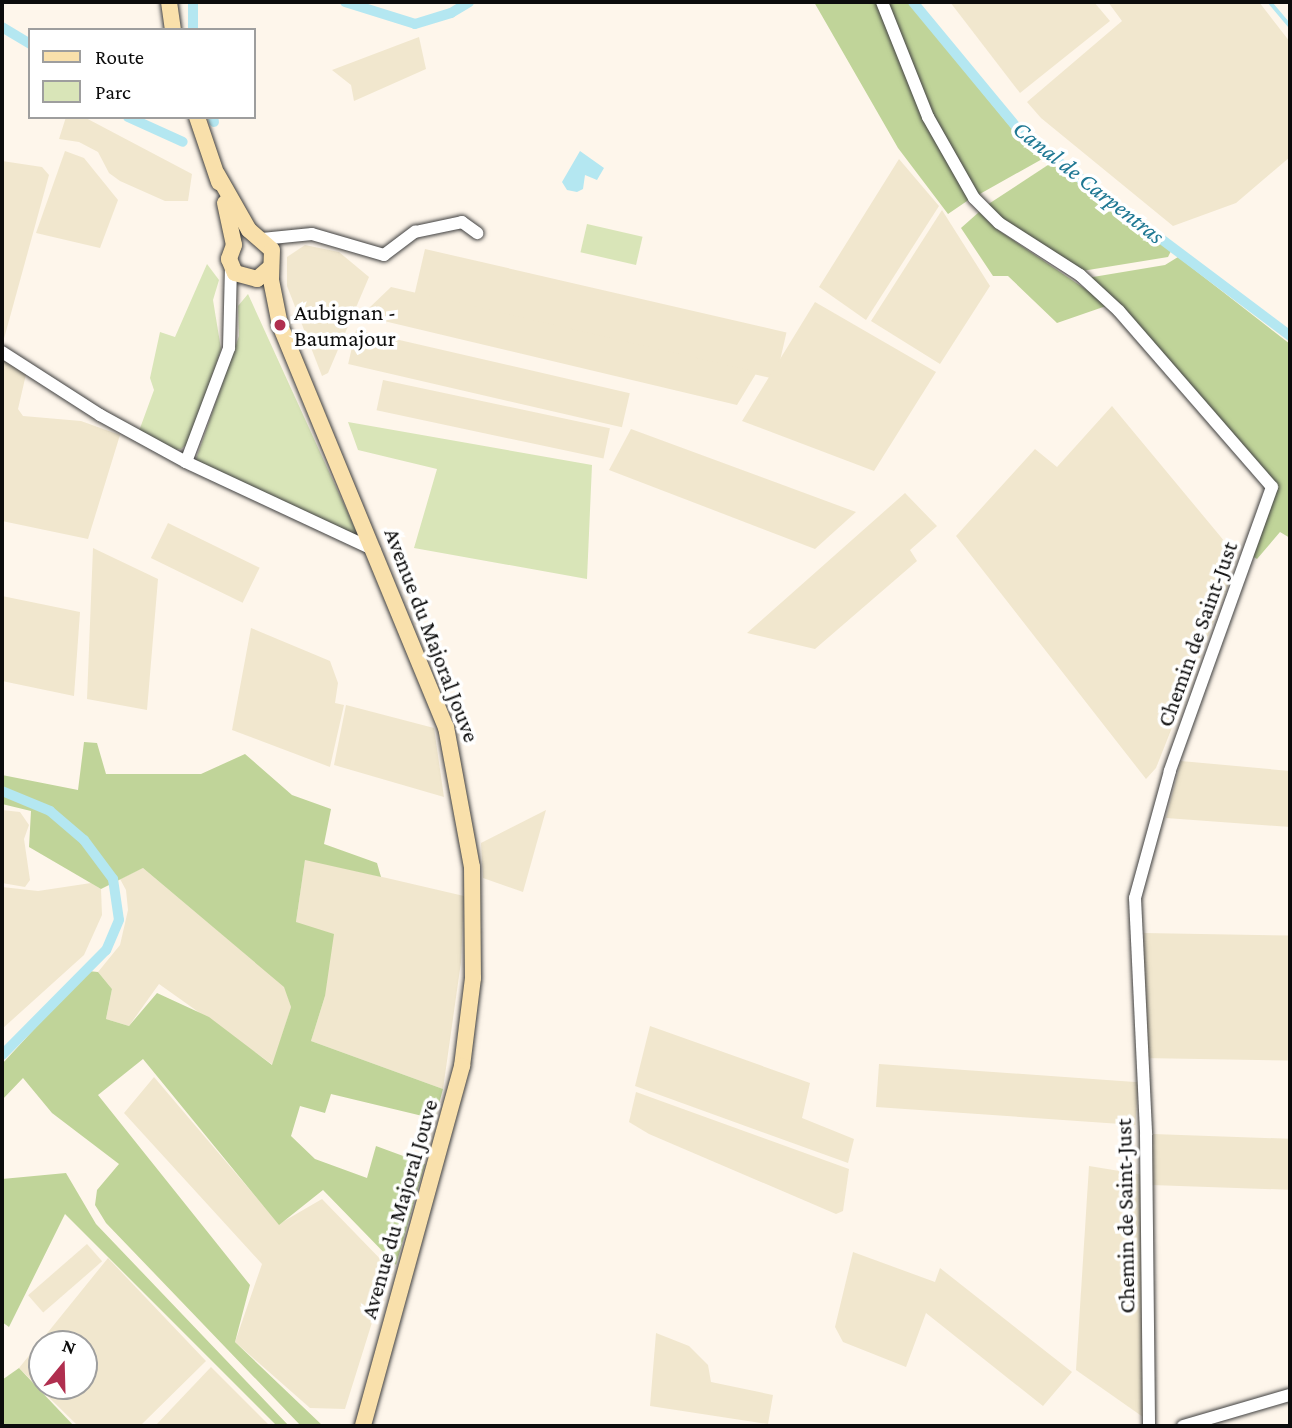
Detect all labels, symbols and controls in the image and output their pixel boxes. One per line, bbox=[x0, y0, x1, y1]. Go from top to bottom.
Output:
legend bbox=[28, 28, 256, 119]
text: Route bbox=[95, 45, 144, 69]
text: Parc bbox=[95, 80, 131, 104]
water label: Canal de Carpentras bbox=[1008, 114, 1170, 250]
place label: Aubignan - Baumajour bbox=[294, 298, 396, 352]
marker: Aubignan - Baumajour bbox=[272, 317, 288, 333]
street label: Avenue du Majoral Jouve bbox=[378, 524, 486, 746]
street label: Chemin de Saint-Just bbox=[1151, 538, 1243, 730]
street label: Avenue du Majoral Jouve bbox=[354, 1096, 444, 1322]
street label: Chemin de Saint-Just bbox=[1109, 1118, 1141, 1314]
north arrow bbox=[28, 1330, 98, 1400]
text: N bbox=[60, 1335, 79, 1359]

